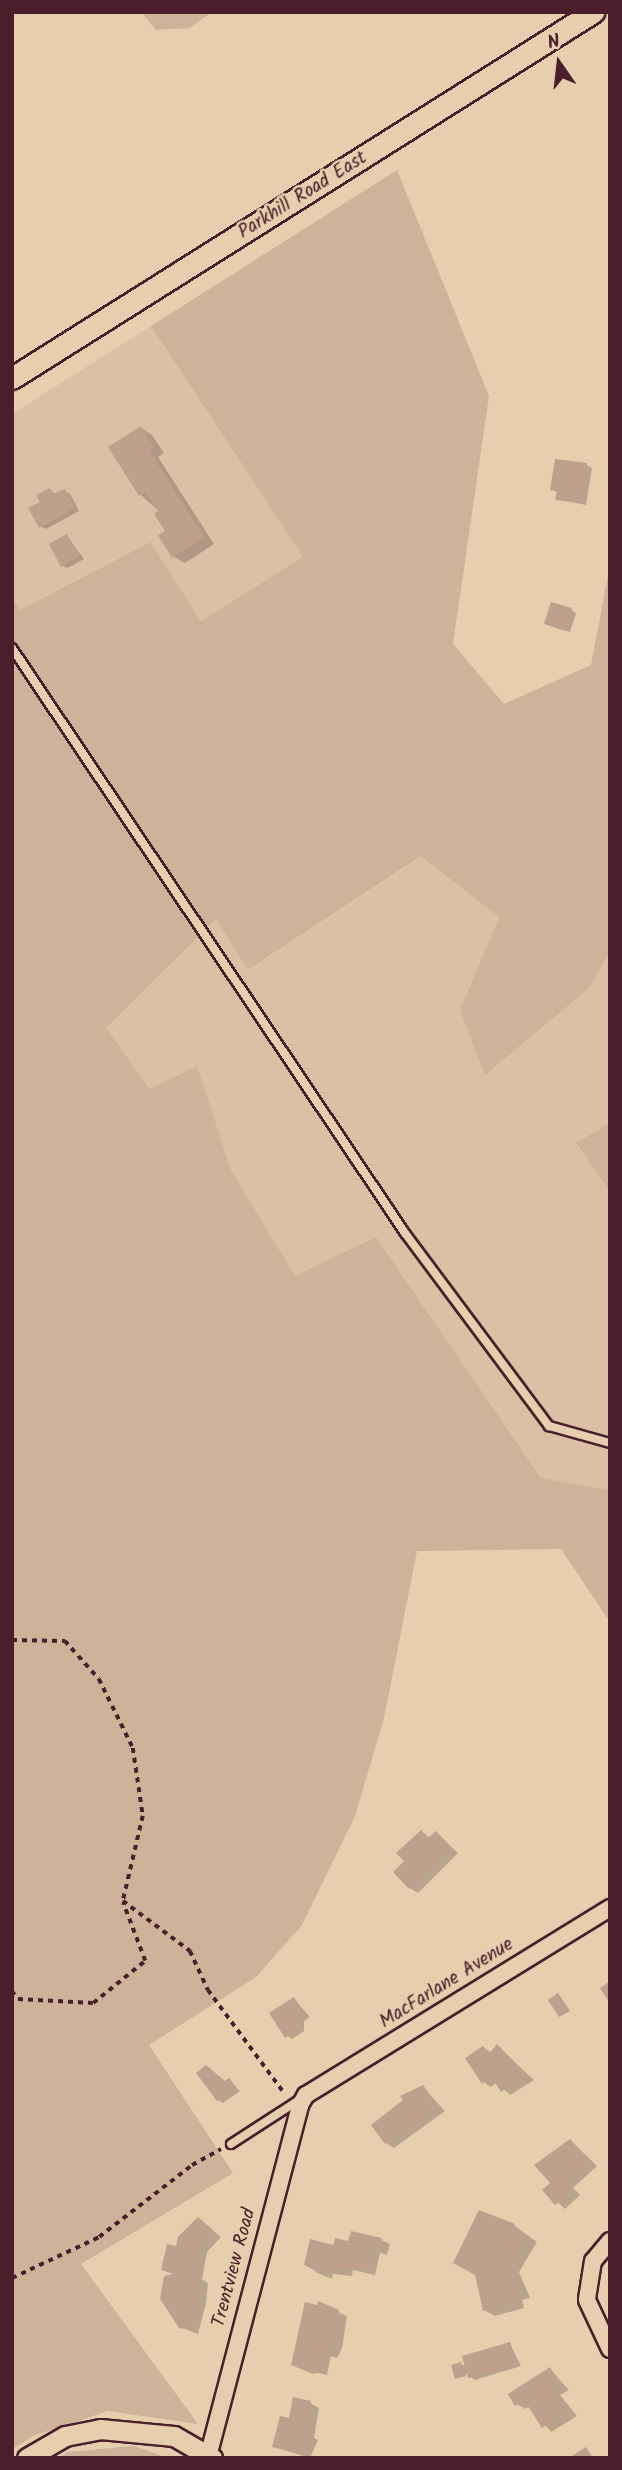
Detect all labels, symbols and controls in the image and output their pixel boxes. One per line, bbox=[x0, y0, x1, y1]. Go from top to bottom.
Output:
text: N bbox=[544, 27, 563, 59]
north arrow bbox=[524, 28, 594, 98]
street label: Parkhill Road East bbox=[235, 147, 371, 245]
street label: MacFarlane Avenue bbox=[376, 1934, 518, 2034]
street label: Trentview Road bbox=[208, 2206, 262, 2330]

